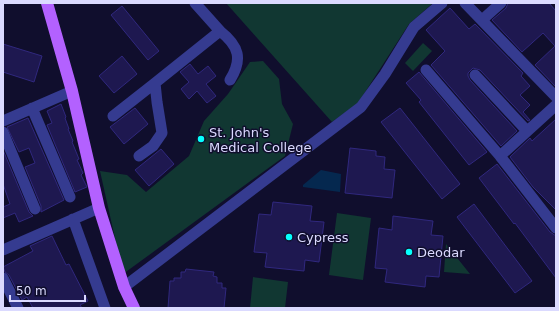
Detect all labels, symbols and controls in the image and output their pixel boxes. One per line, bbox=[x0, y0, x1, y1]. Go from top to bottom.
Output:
place label: St. John's Medical College bbox=[209, 125, 311, 155]
marker: St. John's Medical College bbox=[196, 134, 206, 144]
place label: Cypress bbox=[297, 230, 349, 245]
marker: Cypress bbox=[284, 232, 294, 242]
place label: Deodar bbox=[417, 245, 465, 260]
marker: Deodar bbox=[404, 247, 414, 257]
scale bar bbox=[10, 277, 85, 303]
text: 50 m bbox=[16, 284, 47, 298]

